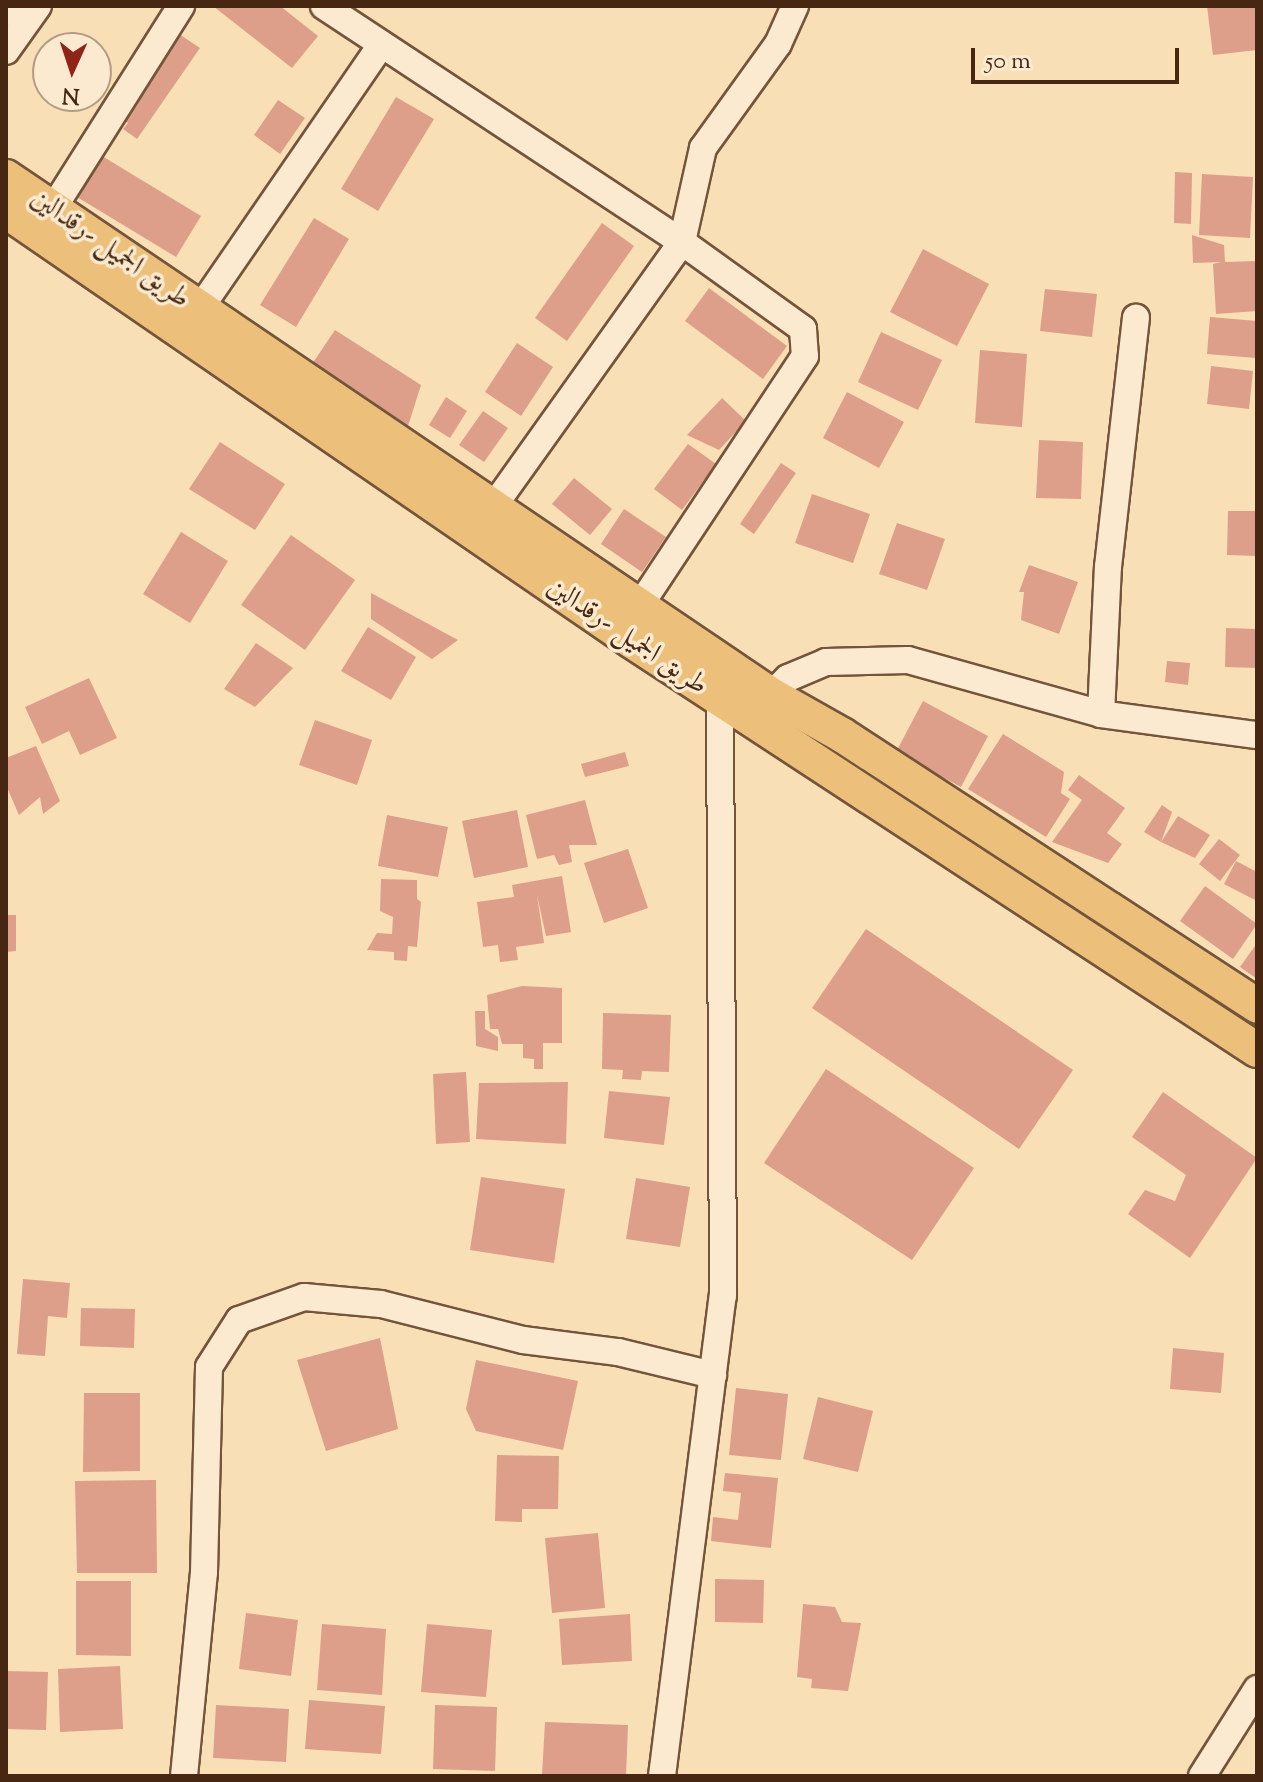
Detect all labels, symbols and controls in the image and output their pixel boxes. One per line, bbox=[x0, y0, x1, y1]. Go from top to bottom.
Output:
north arrow bbox=[32, 32, 112, 112]
scale bar bbox=[975, 32, 1183, 82]
text: 50 m bbox=[985, 45, 1031, 79]
text: N bbox=[61, 78, 80, 110]
street label: طريق الجميل -رقدالين bbox=[24, 182, 196, 316]
street label: طريق الجميل -رقدالين bbox=[540, 571, 714, 703]

